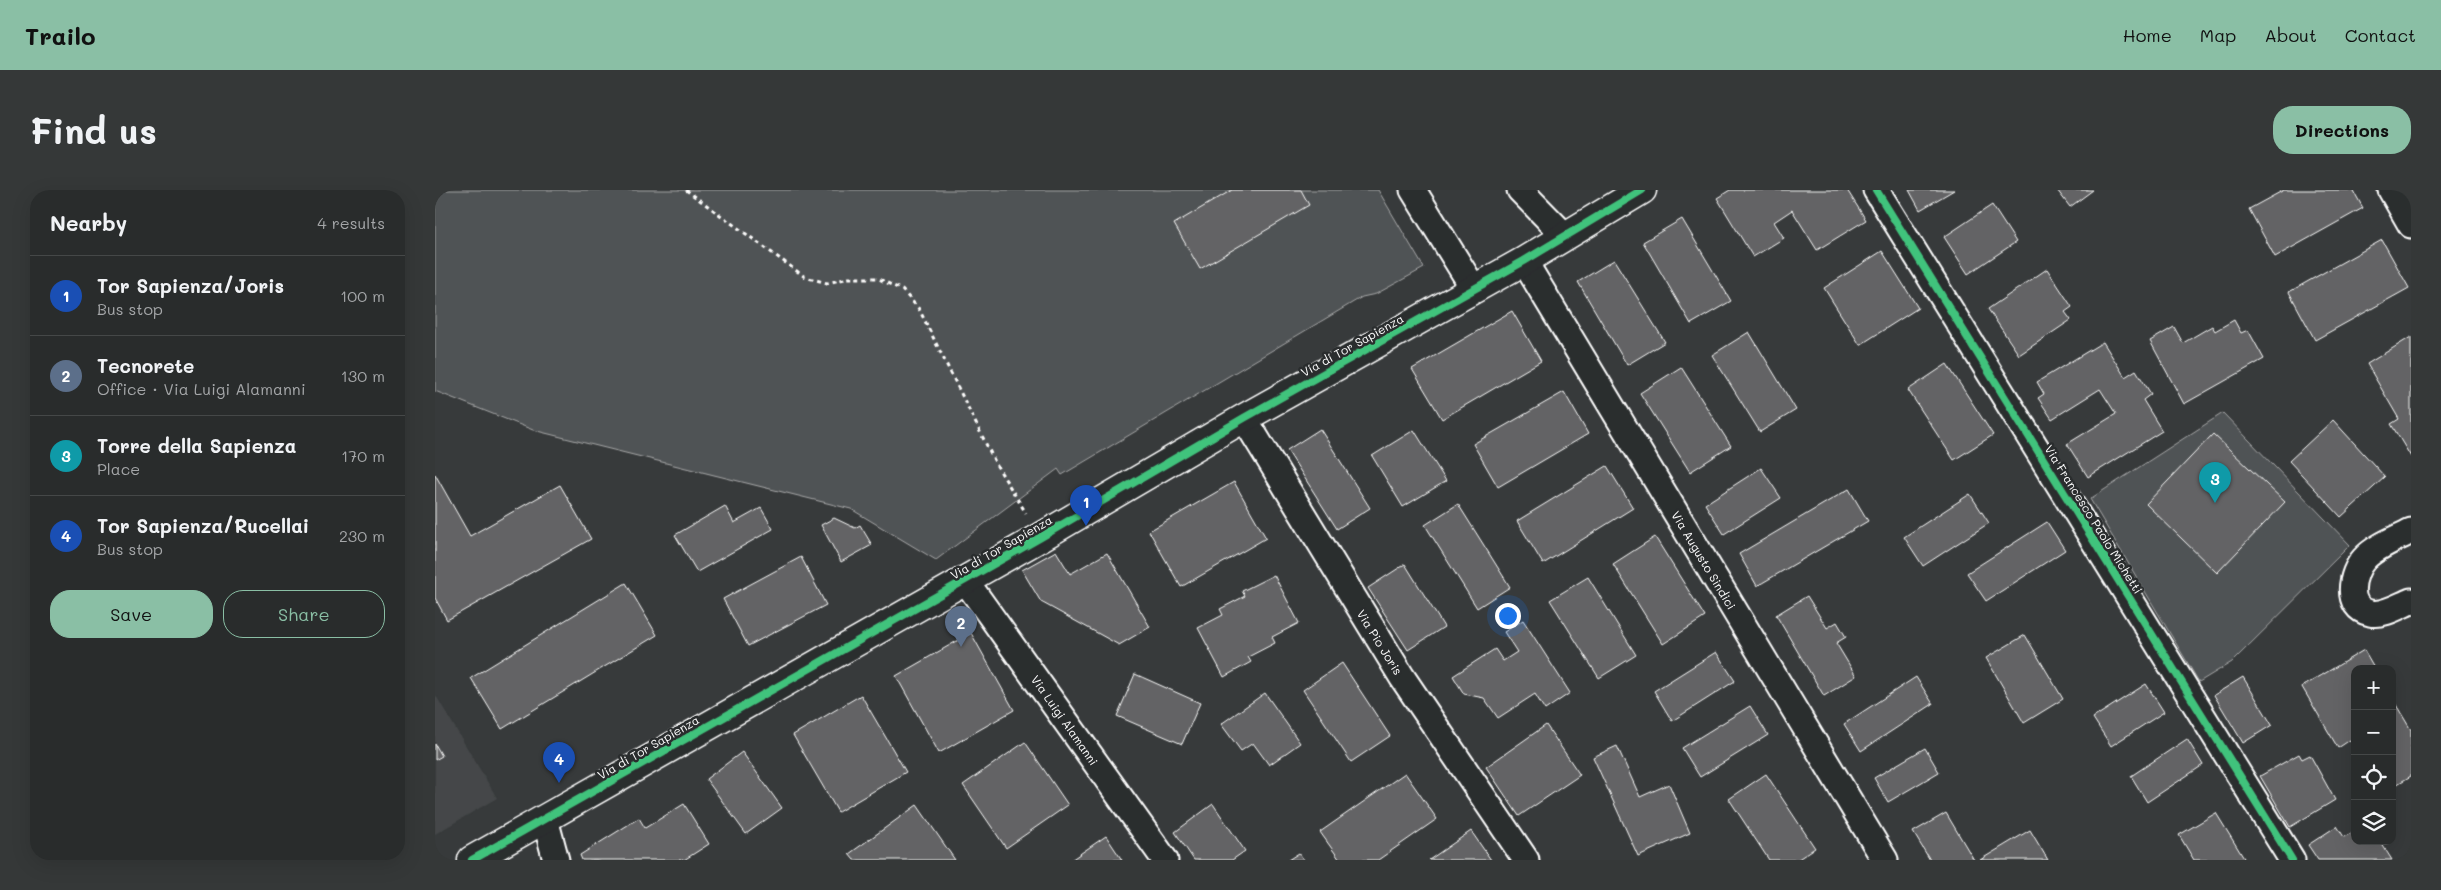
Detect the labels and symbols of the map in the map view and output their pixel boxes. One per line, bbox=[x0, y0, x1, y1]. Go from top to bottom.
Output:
street label: Via di Tor Sapienza bbox=[1298, 310, 1406, 380]
street label: Via Francesco Paolo Michetti bbox=[2042, 442, 2146, 596]
pin: 3 bbox=[2199, 462, 2231, 503]
pin: 1 bbox=[1070, 485, 1102, 526]
street label: Via Augusto Sindici bbox=[1668, 508, 1740, 612]
street label: Via di Tor Sapienza bbox=[947, 511, 1055, 583]
your location bbox=[1495, 603, 1521, 629]
pin: 2 bbox=[945, 606, 977, 647]
street label: Via Pio Joris bbox=[1354, 606, 1406, 678]
street label: Via Luigi Alamanni bbox=[1028, 672, 1102, 768]
street label: Via di Tor Sapienza bbox=[594, 711, 702, 783]
pin: 4 bbox=[543, 742, 575, 783]

